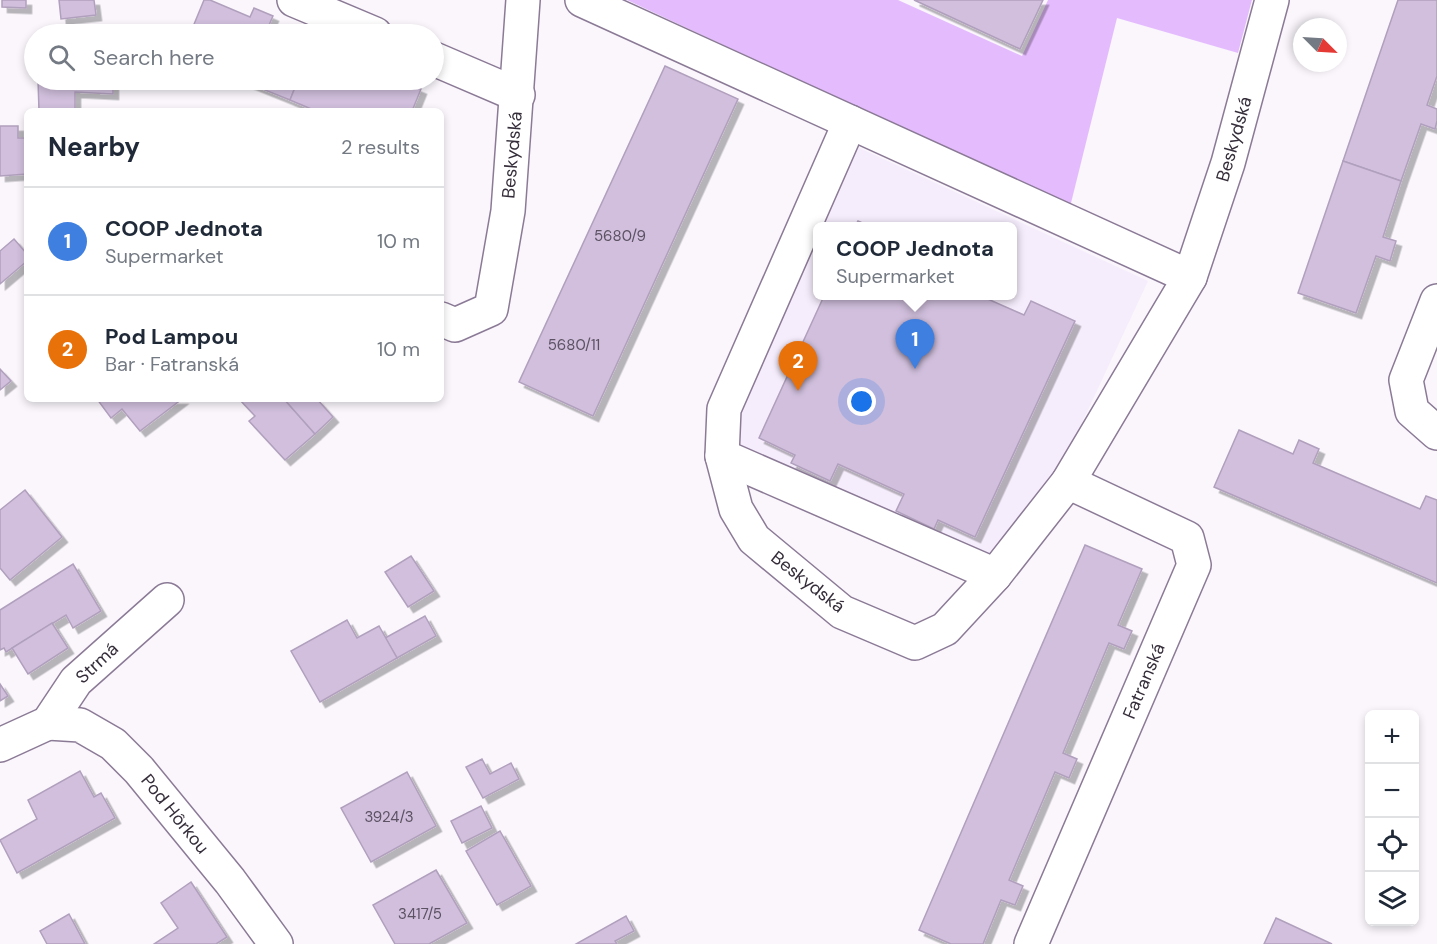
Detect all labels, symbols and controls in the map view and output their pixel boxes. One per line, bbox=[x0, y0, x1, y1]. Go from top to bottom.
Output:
north arrow bbox=[1293, 18, 1347, 72]
search box bbox=[24, 24, 444, 90]
icon: search bbox=[45, 41, 78, 74]
text: Search here bbox=[93, 43, 214, 72]
street label: Beskydská bbox=[1210, 94, 1258, 184]
street label: Beskydská bbox=[496, 110, 528, 200]
text: Nearby bbox=[48, 130, 140, 164]
text: 2 results bbox=[341, 134, 420, 160]
text: COOP Jednota bbox=[105, 214, 263, 243]
popup bbox=[813, 222, 1017, 300]
house number: 5680/9 bbox=[594, 226, 646, 246]
text: 1 bbox=[64, 228, 71, 254]
text: 10 m bbox=[377, 228, 420, 254]
text: COOP Jednota bbox=[836, 234, 994, 263]
text: Supermarket bbox=[105, 243, 224, 269]
text: Supermarket bbox=[836, 263, 955, 289]
pin: 1 bbox=[896, 320, 934, 369]
text: Pod Lampou bbox=[105, 322, 238, 351]
house number: 5680/11 bbox=[548, 335, 600, 355]
text: 2 bbox=[62, 336, 73, 362]
text: 10 m bbox=[377, 336, 420, 362]
pin: 2 bbox=[778, 342, 818, 391]
text: Bar · Fatranská bbox=[105, 351, 239, 377]
your location bbox=[847, 387, 876, 416]
street label: Beskydská bbox=[766, 546, 850, 618]
street label: Strmá bbox=[71, 637, 123, 689]
street label: Fatranská bbox=[1117, 639, 1171, 723]
map controls bbox=[1365, 710, 1419, 926]
button: + bbox=[1365, 710, 1419, 764]
button: − bbox=[1365, 764, 1419, 818]
street label: Pod Hôrkou bbox=[136, 769, 214, 859]
house number: 3924/3 bbox=[364, 807, 414, 827]
button: locate bbox=[1365, 818, 1419, 872]
button: layers bbox=[1365, 872, 1419, 926]
house number: 3417/5 bbox=[398, 904, 442, 924]

